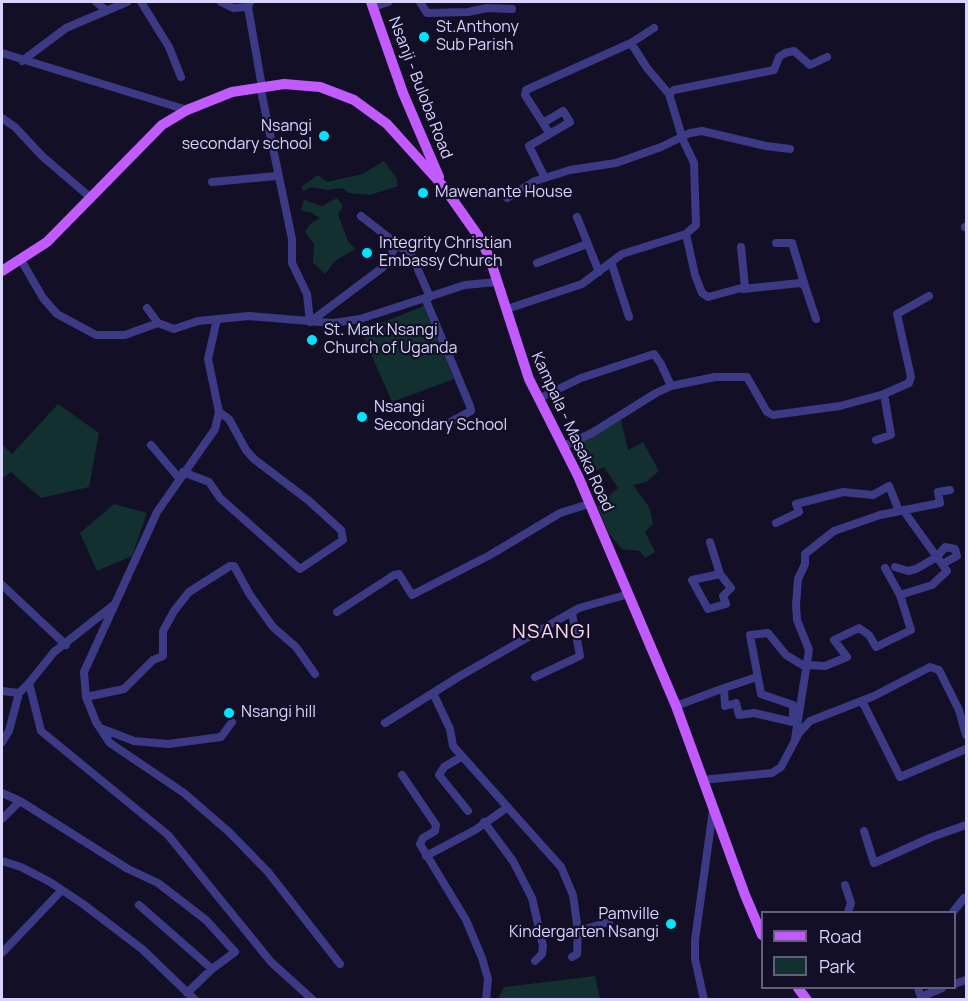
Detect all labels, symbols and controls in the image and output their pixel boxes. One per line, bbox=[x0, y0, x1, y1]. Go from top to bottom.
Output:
street label: Nsanji - Buloba Road bbox=[384, 14, 456, 162]
place label: St.Anthony Sub Parish bbox=[436, 18, 519, 56]
marker: St.Anthony Sub Parish bbox=[417, 30, 431, 44]
place label: Nsangi secondary school bbox=[182, 117, 312, 155]
marker: Nsangi secondary school bbox=[317, 129, 331, 143]
place label: Mawenante House bbox=[435, 183, 572, 203]
marker: Mawenante House bbox=[416, 186, 430, 200]
place label: Integrity Christian Embassy Church bbox=[379, 234, 512, 272]
marker: Integrity Christian Embassy Church bbox=[360, 246, 374, 260]
place label: St. Mark Nsangi Church of Uganda bbox=[324, 321, 457, 359]
marker: St. Mark Nsangi Church of Uganda bbox=[305, 333, 319, 347]
street label: Kampala - Masaka Road bbox=[527, 349, 617, 515]
place label: Nsangi Secondary School bbox=[374, 398, 507, 436]
marker: Nsangi Secondary School bbox=[355, 410, 369, 424]
district label: NSANGI bbox=[512, 620, 592, 644]
place label: Nsangi hill bbox=[241, 703, 316, 723]
marker: Nsangi hill bbox=[222, 706, 236, 720]
place label: Pamville Kindergarten Nsangi bbox=[509, 905, 659, 943]
legend bbox=[761, 911, 956, 989]
marker: Pamville Kindergarten Nsangi bbox=[664, 917, 678, 931]
text: Road bbox=[819, 924, 862, 948]
text: Park bbox=[819, 954, 855, 978]

